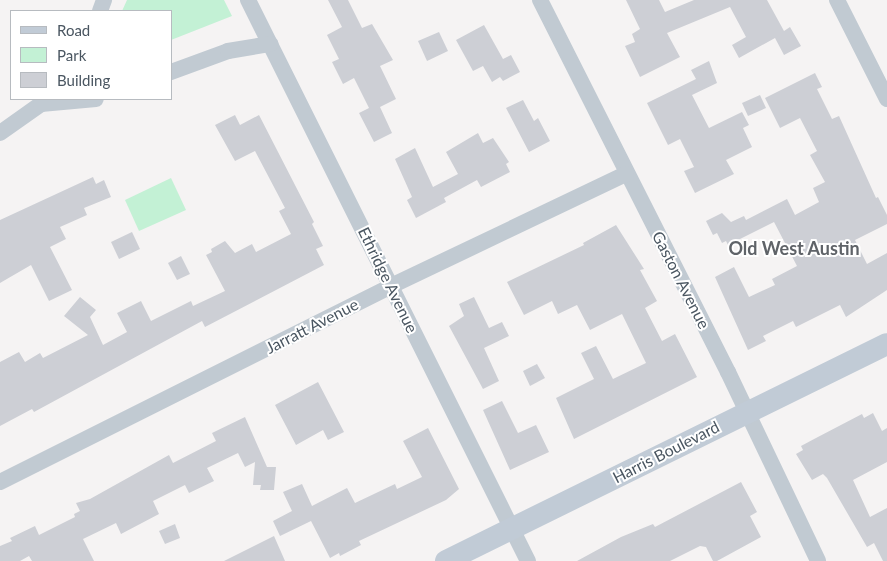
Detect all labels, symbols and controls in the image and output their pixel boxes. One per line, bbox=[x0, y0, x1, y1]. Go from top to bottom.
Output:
legend bbox=[10, 10, 172, 100]
text: Road bbox=[57, 21, 90, 39]
text: Park bbox=[57, 46, 86, 64]
text: Building bbox=[57, 71, 110, 89]
street label: Ethridge Avenue bbox=[354, 224, 422, 336]
street label: Gaston Avenue bbox=[648, 228, 714, 332]
district label: Old West Austin bbox=[728, 237, 860, 259]
street label: Jarratt Avenue bbox=[262, 294, 362, 358]
street label: Harris Boulevard bbox=[609, 417, 723, 487]

